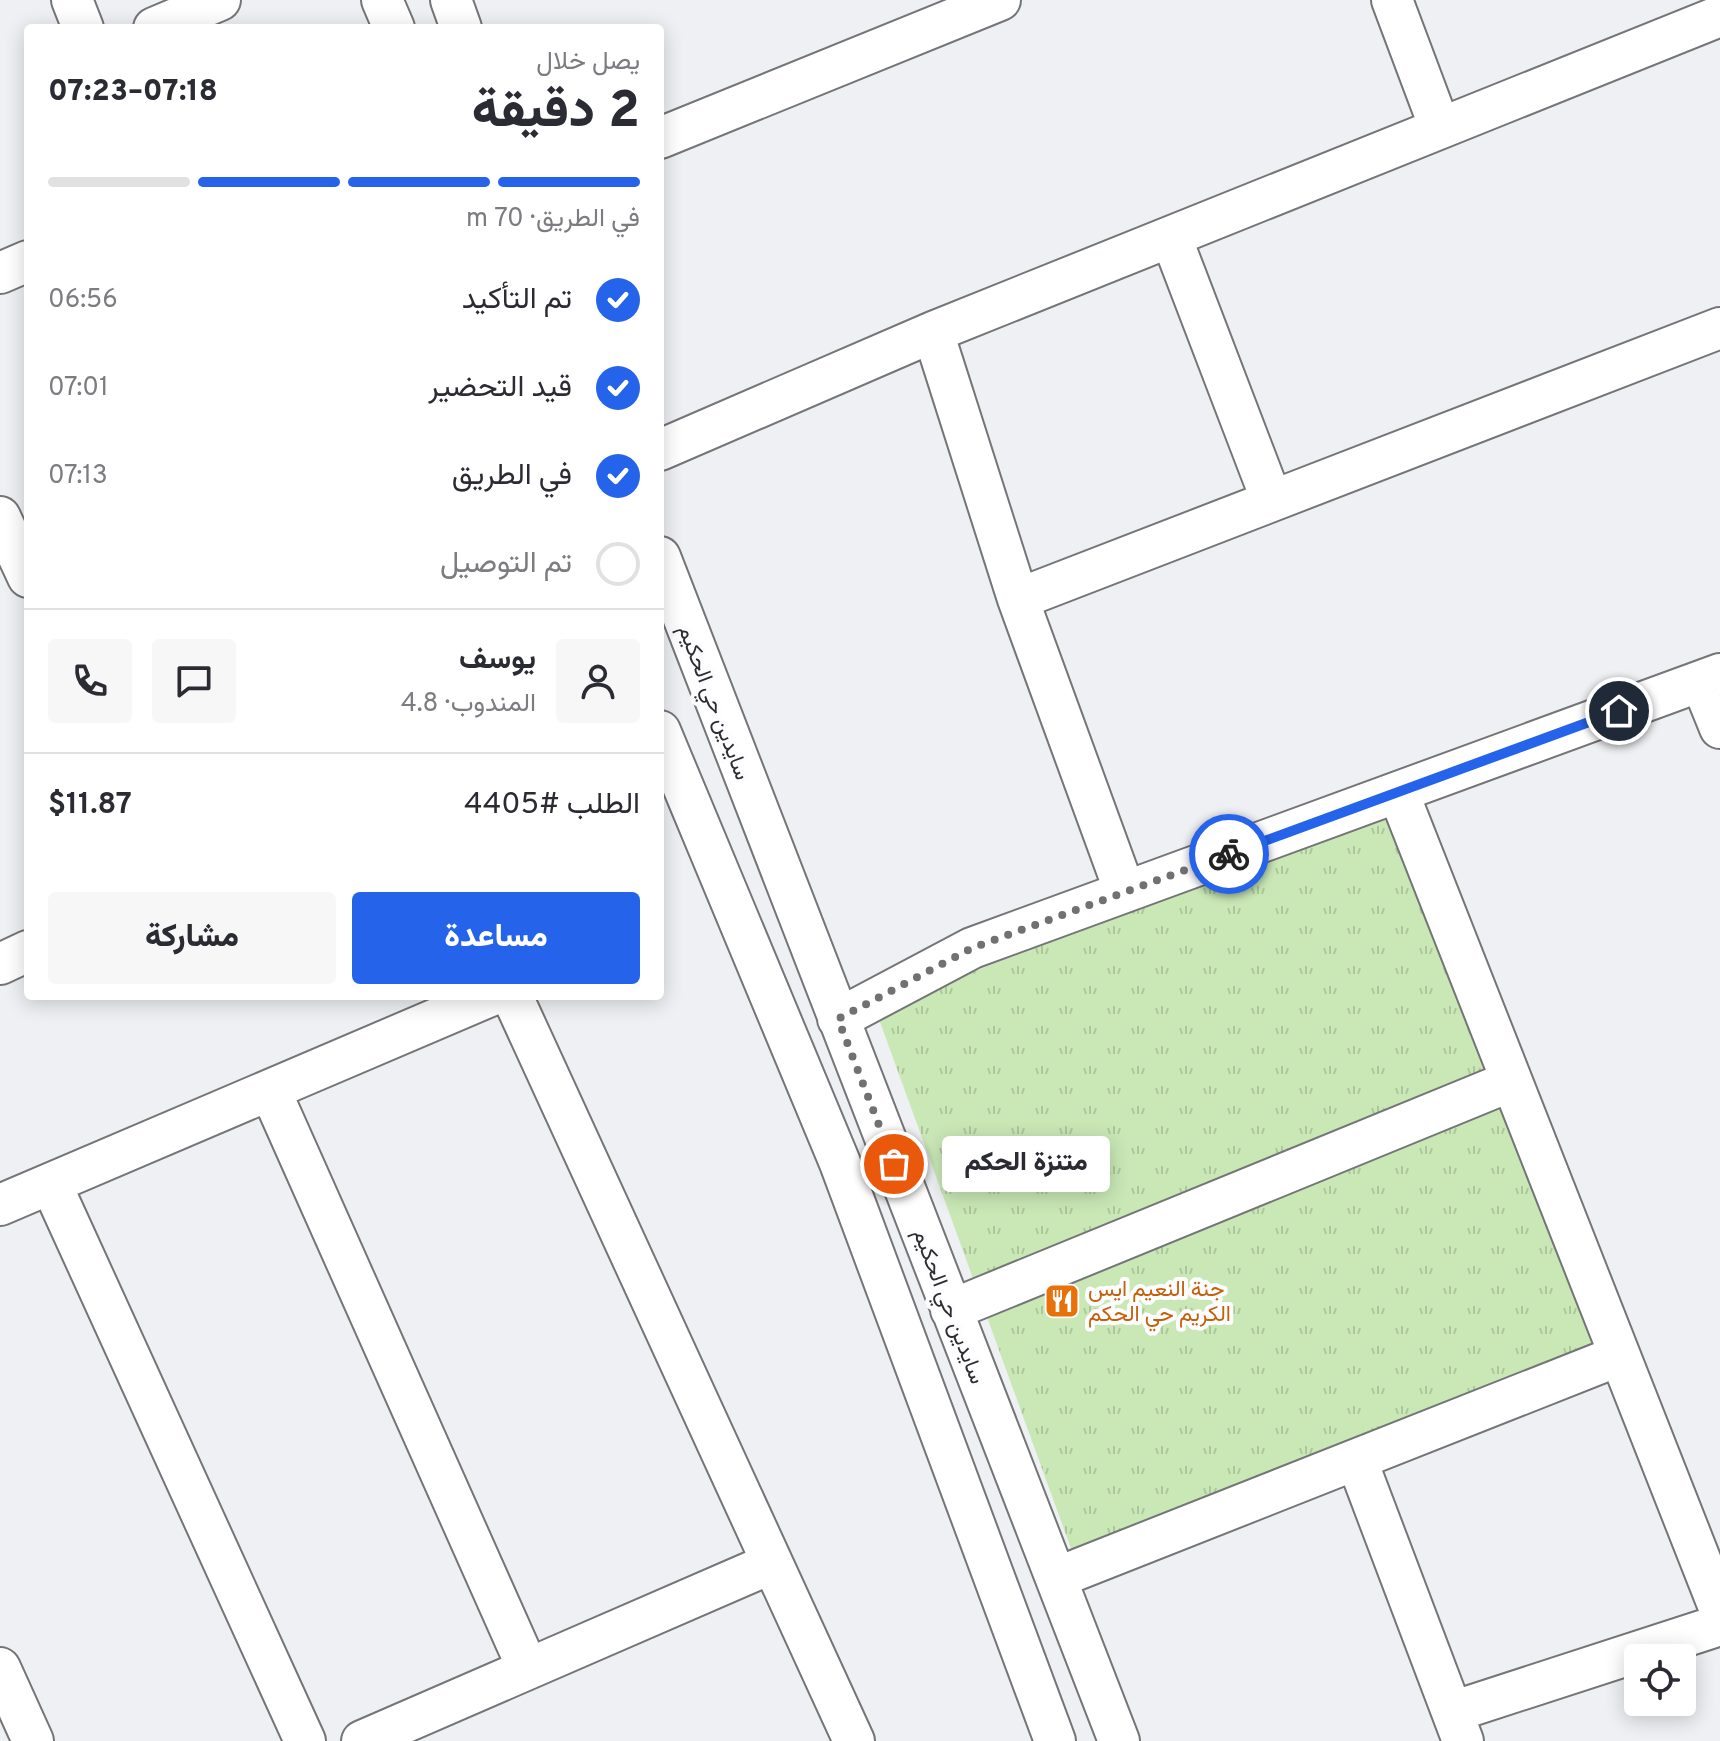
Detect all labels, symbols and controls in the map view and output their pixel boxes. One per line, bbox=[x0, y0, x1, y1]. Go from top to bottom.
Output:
text: يصل خلال bbox=[536, 46, 640, 79]
text: 07:18–07:23 bbox=[48, 74, 218, 111]
text: 2 دقيقة bbox=[472, 80, 640, 146]
text: في الطريق · 70 m bbox=[466, 203, 640, 236]
icon: check bbox=[596, 278, 640, 322]
text: تم التأكيد bbox=[462, 282, 572, 319]
text: 06:56 bbox=[48, 284, 118, 317]
icon: check bbox=[596, 366, 640, 410]
text: قيد التحضير bbox=[428, 370, 572, 407]
text: 07:01 bbox=[48, 372, 109, 405]
icon: check bbox=[596, 454, 640, 498]
text: في الطريق bbox=[452, 458, 572, 495]
text: 07:13 bbox=[48, 460, 108, 493]
text: تم التوصيل bbox=[440, 546, 572, 583]
street label: سايدين حي الحكيم bbox=[668, 621, 755, 785]
button: phone bbox=[48, 639, 132, 723]
button: chat bbox=[152, 639, 236, 723]
button: person bbox=[556, 639, 640, 723]
text: يوسف bbox=[459, 642, 536, 679]
pin bbox=[1585, 677, 1653, 745]
text: المندوب · 4.8 bbox=[401, 688, 536, 721]
icon: home bbox=[1597, 689, 1641, 733]
text: $11.87 bbox=[48, 787, 132, 824]
text: الطلب #4405 bbox=[464, 787, 640, 824]
courier bbox=[1189, 814, 1269, 894]
icon: bike bbox=[1207, 832, 1251, 876]
button: مشاركة bbox=[48, 892, 336, 984]
button: مساعدة bbox=[352, 892, 640, 984]
pin bbox=[860, 1130, 928, 1198]
callout: متنزة الحكم bbox=[942, 1136, 1110, 1192]
icon: bag bbox=[872, 1142, 916, 1186]
text: متنزة الحكم bbox=[964, 1147, 1088, 1180]
street label: سايدين حي الحكيم bbox=[903, 1225, 990, 1389]
place label: جنة النعيم ايس الكريم حي الحكم bbox=[1088, 1277, 1231, 1332]
restaurant icon: جنة النعيم ايس الكريم حي الحكم bbox=[1043, 1282, 1081, 1320]
map controls bbox=[1624, 1644, 1696, 1716]
button: locate bbox=[1624, 1644, 1696, 1716]

